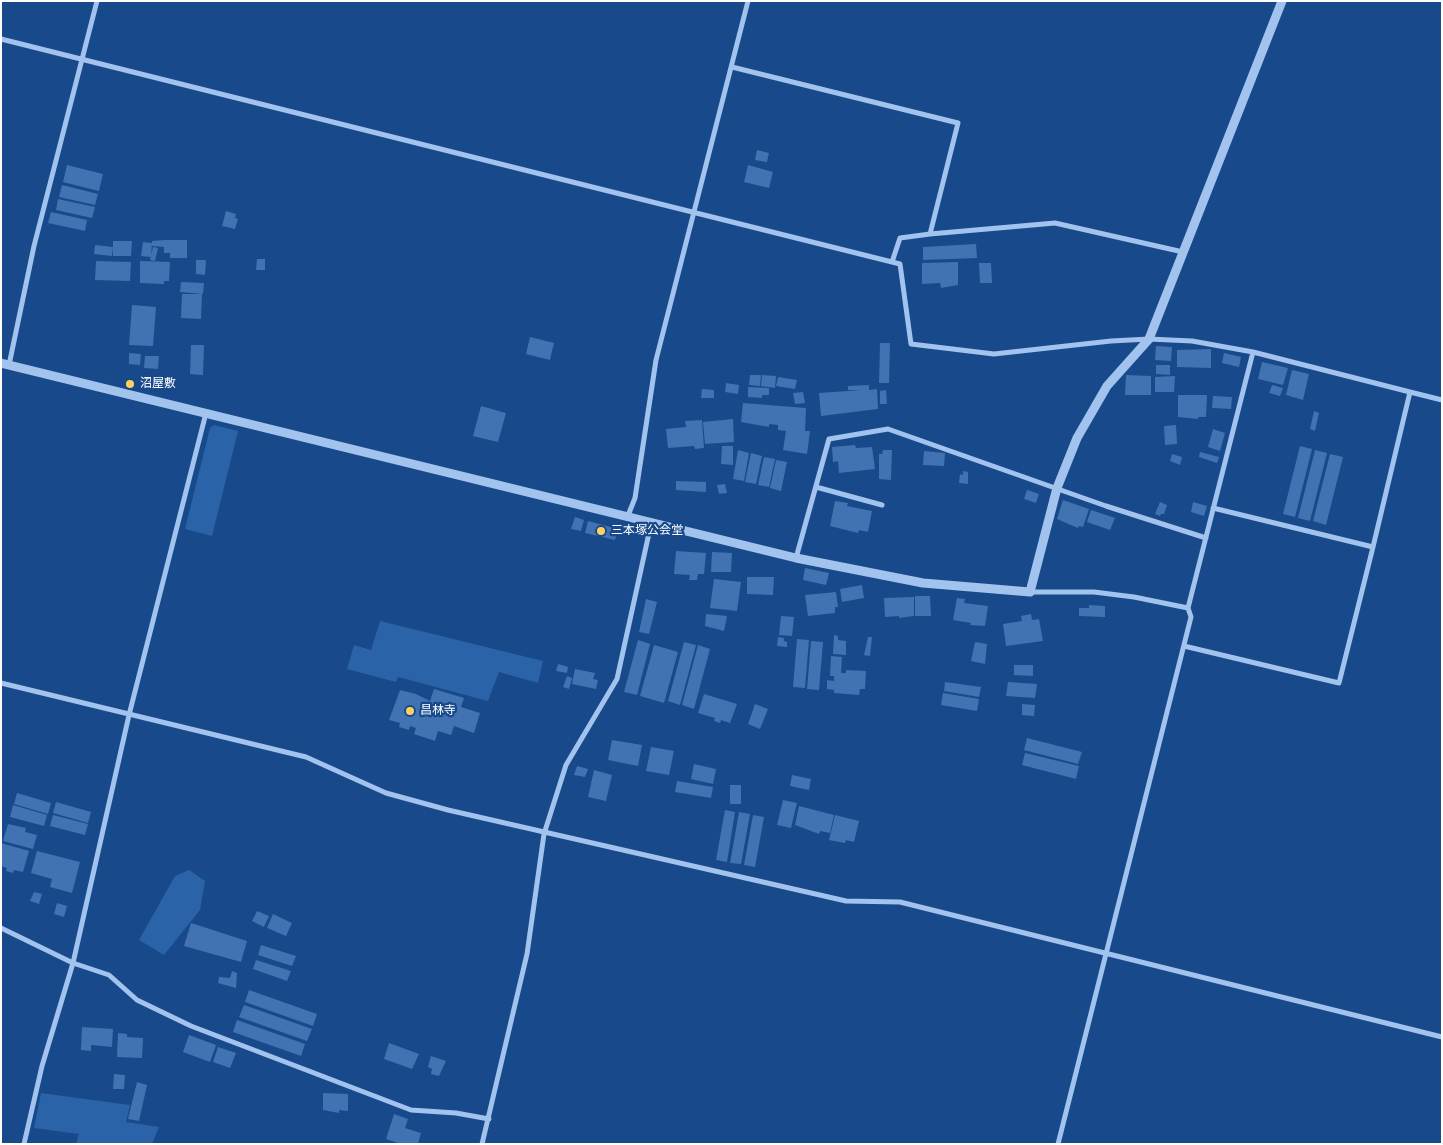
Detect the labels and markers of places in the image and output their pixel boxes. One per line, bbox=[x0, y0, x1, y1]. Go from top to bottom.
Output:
place label: 沼屋敷 bbox=[140, 377, 176, 391]
marker: 沼屋敷 bbox=[124, 378, 136, 390]
place label: 三本塚公会堂 bbox=[611, 524, 683, 538]
marker: 三本塚公会堂 bbox=[595, 525, 607, 537]
place label: 昌林寺 bbox=[420, 704, 456, 718]
marker: 昌林寺 bbox=[404, 705, 416, 717]

